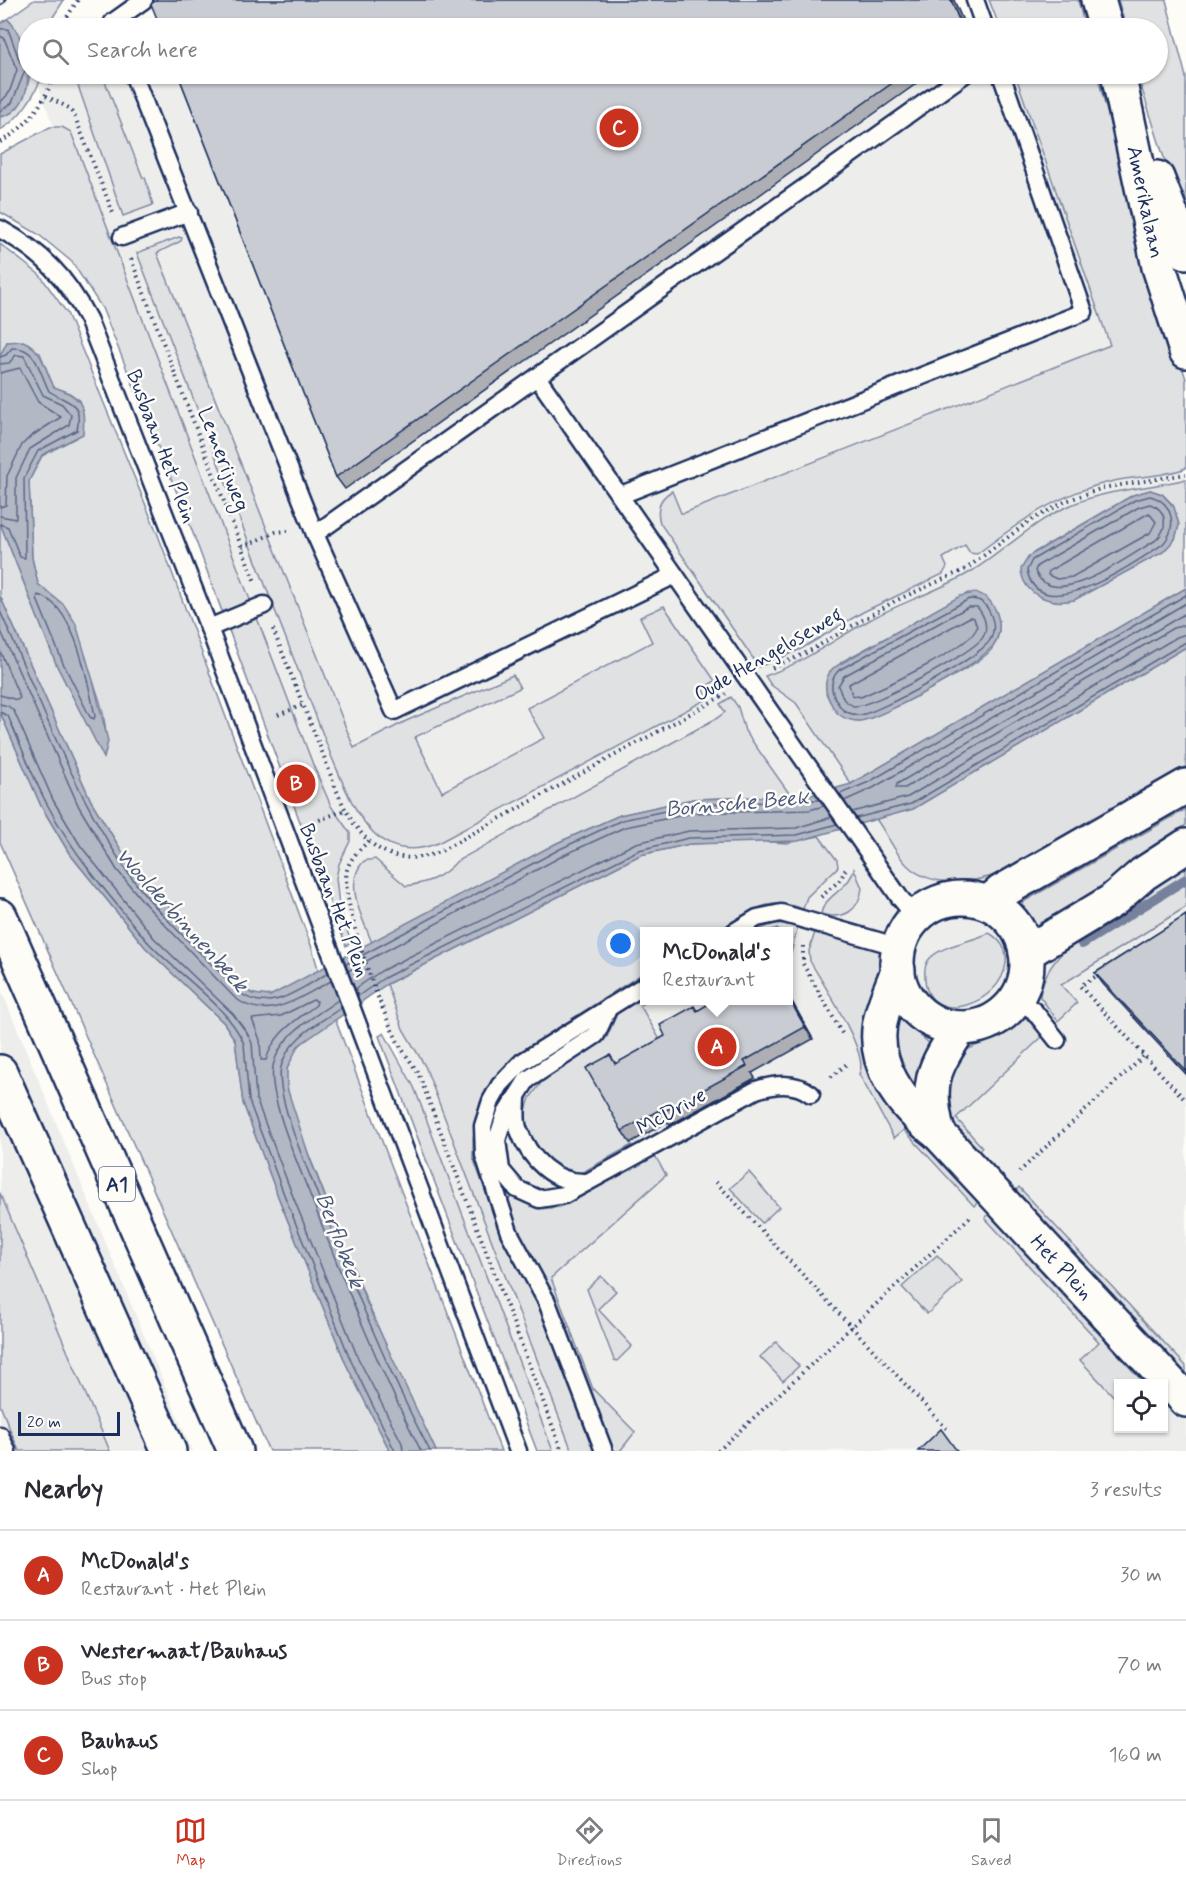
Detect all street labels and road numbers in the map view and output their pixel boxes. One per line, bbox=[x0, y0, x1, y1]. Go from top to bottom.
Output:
street label: Amerikalaan bbox=[1119, 143, 1171, 261]
street label: Busbaan Het Plein bbox=[119, 366, 203, 527]
street label: Lemerijweg bbox=[189, 403, 256, 516]
street label: Oude Hengeloseweg bbox=[689, 601, 849, 711]
street label: Busbaan Het Plein bbox=[292, 820, 376, 981]
street label: McDrive bbox=[631, 1081, 712, 1143]
road number: A1 bbox=[99, 1167, 135, 1201]
street label: Het Plein bbox=[1023, 1229, 1099, 1307]

